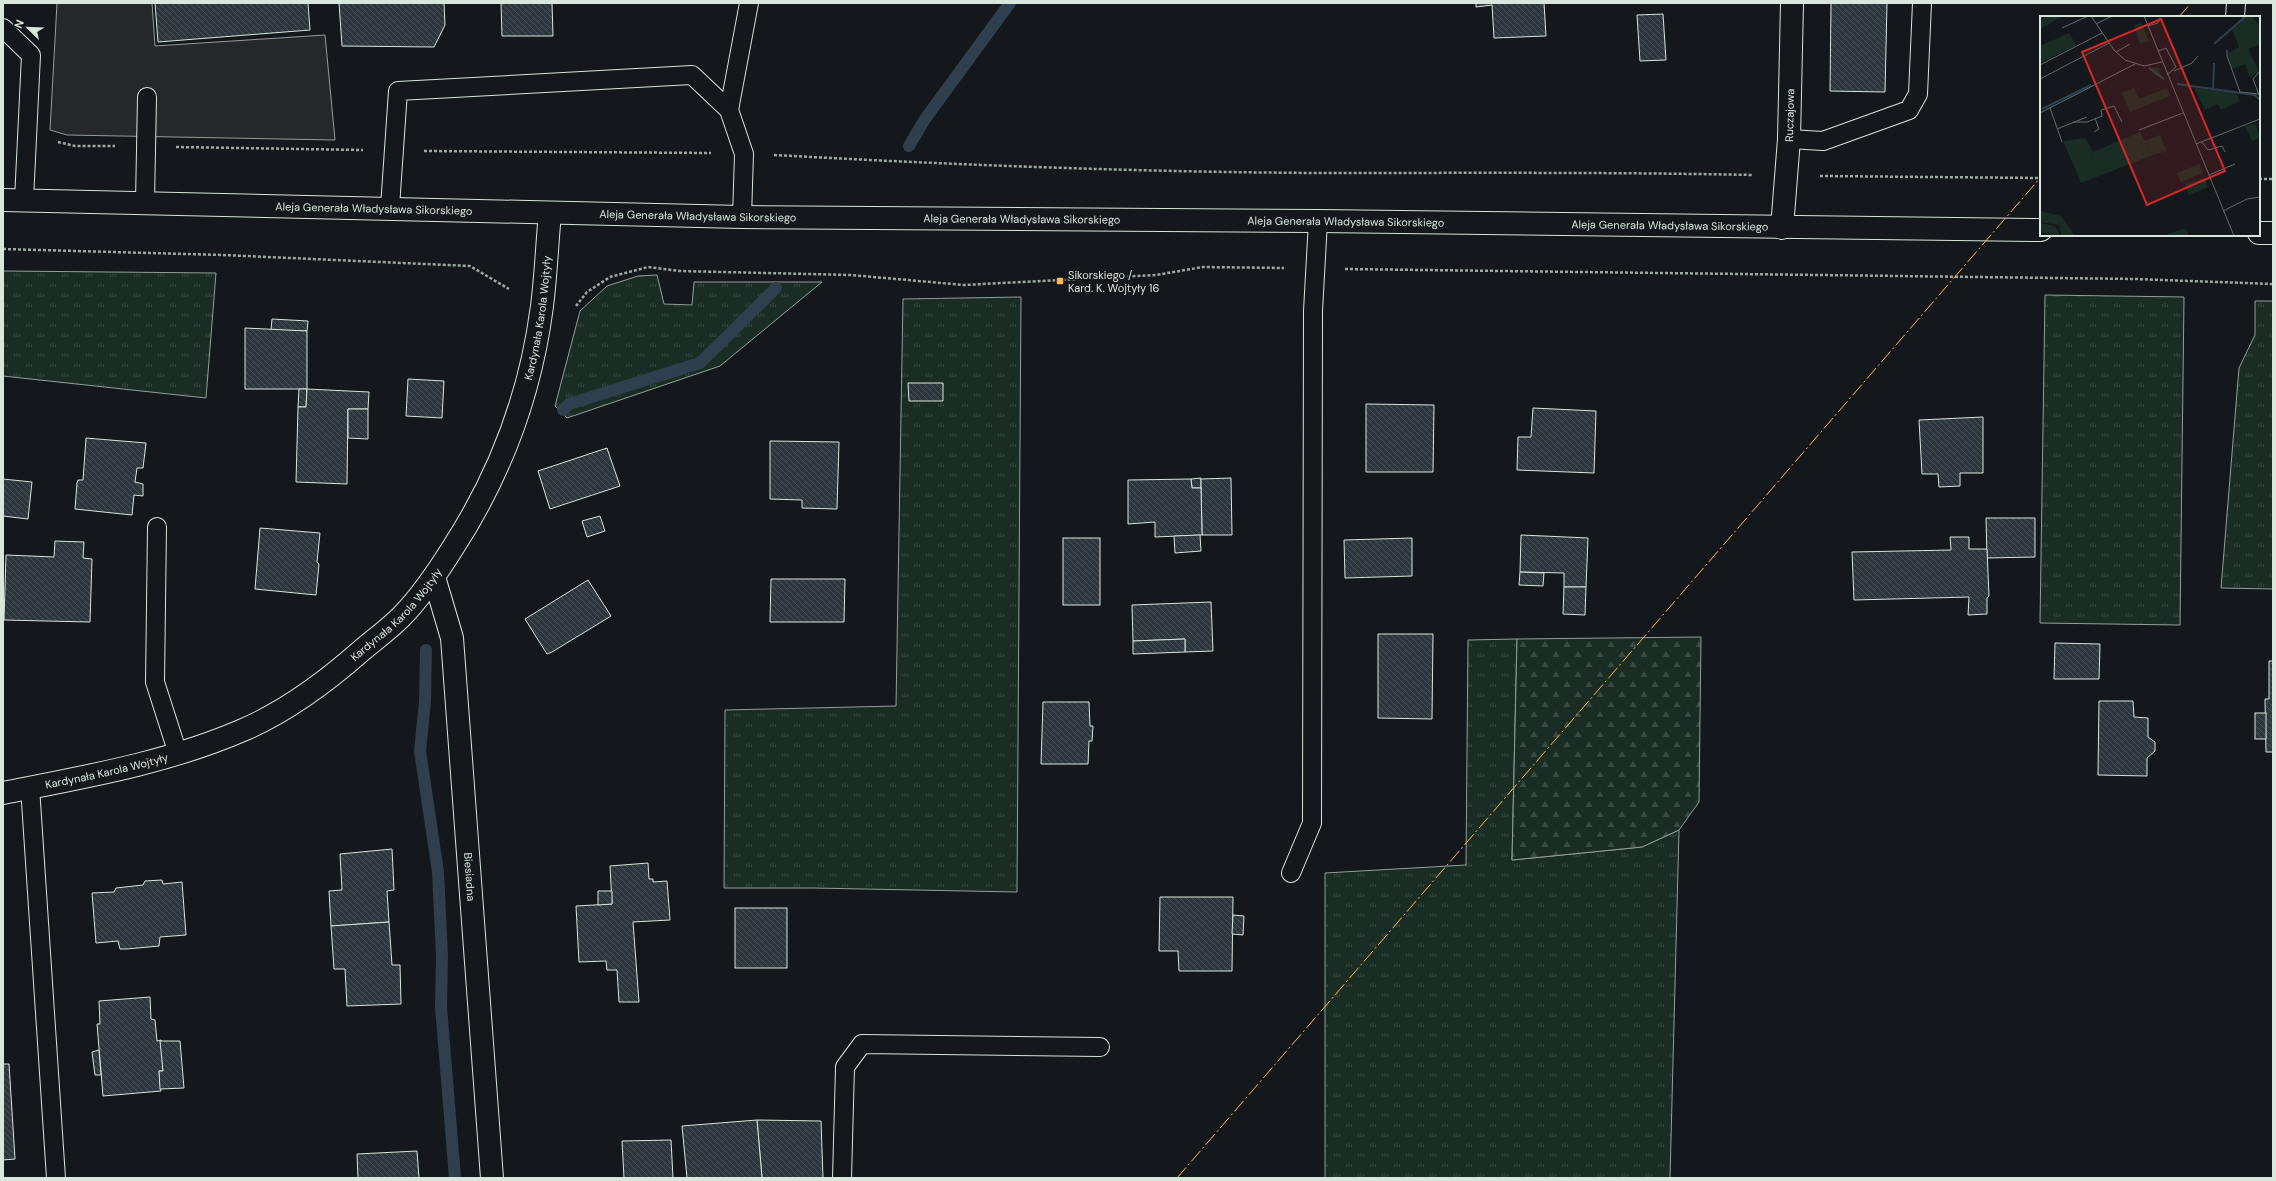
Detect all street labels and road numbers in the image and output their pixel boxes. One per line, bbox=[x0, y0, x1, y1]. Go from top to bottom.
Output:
street label: Ruczajowa bbox=[1782, 88, 1797, 142]
street label: Aleja Generała Władysława Sikorskiego bbox=[275, 199, 473, 218]
street label: Aleja Generała Władysława Sikorskiego bbox=[599, 207, 796, 224]
street label: Aleja Generała Władysława Sikorskiego bbox=[923, 211, 1120, 227]
street label: Aleja Generała Władysława Sikorskiego bbox=[1247, 214, 1444, 230]
street label: Aleja Generała Władysława Sikorskiego bbox=[1571, 217, 1768, 234]
street label: Kardynała Karola Wojtyły bbox=[521, 255, 554, 381]
street label: Kardynała Karola Wojtyły bbox=[347, 565, 445, 664]
street label: Kardynała Karola Wojtyły bbox=[44, 750, 170, 792]
street label: Biesiadna bbox=[461, 852, 478, 902]

